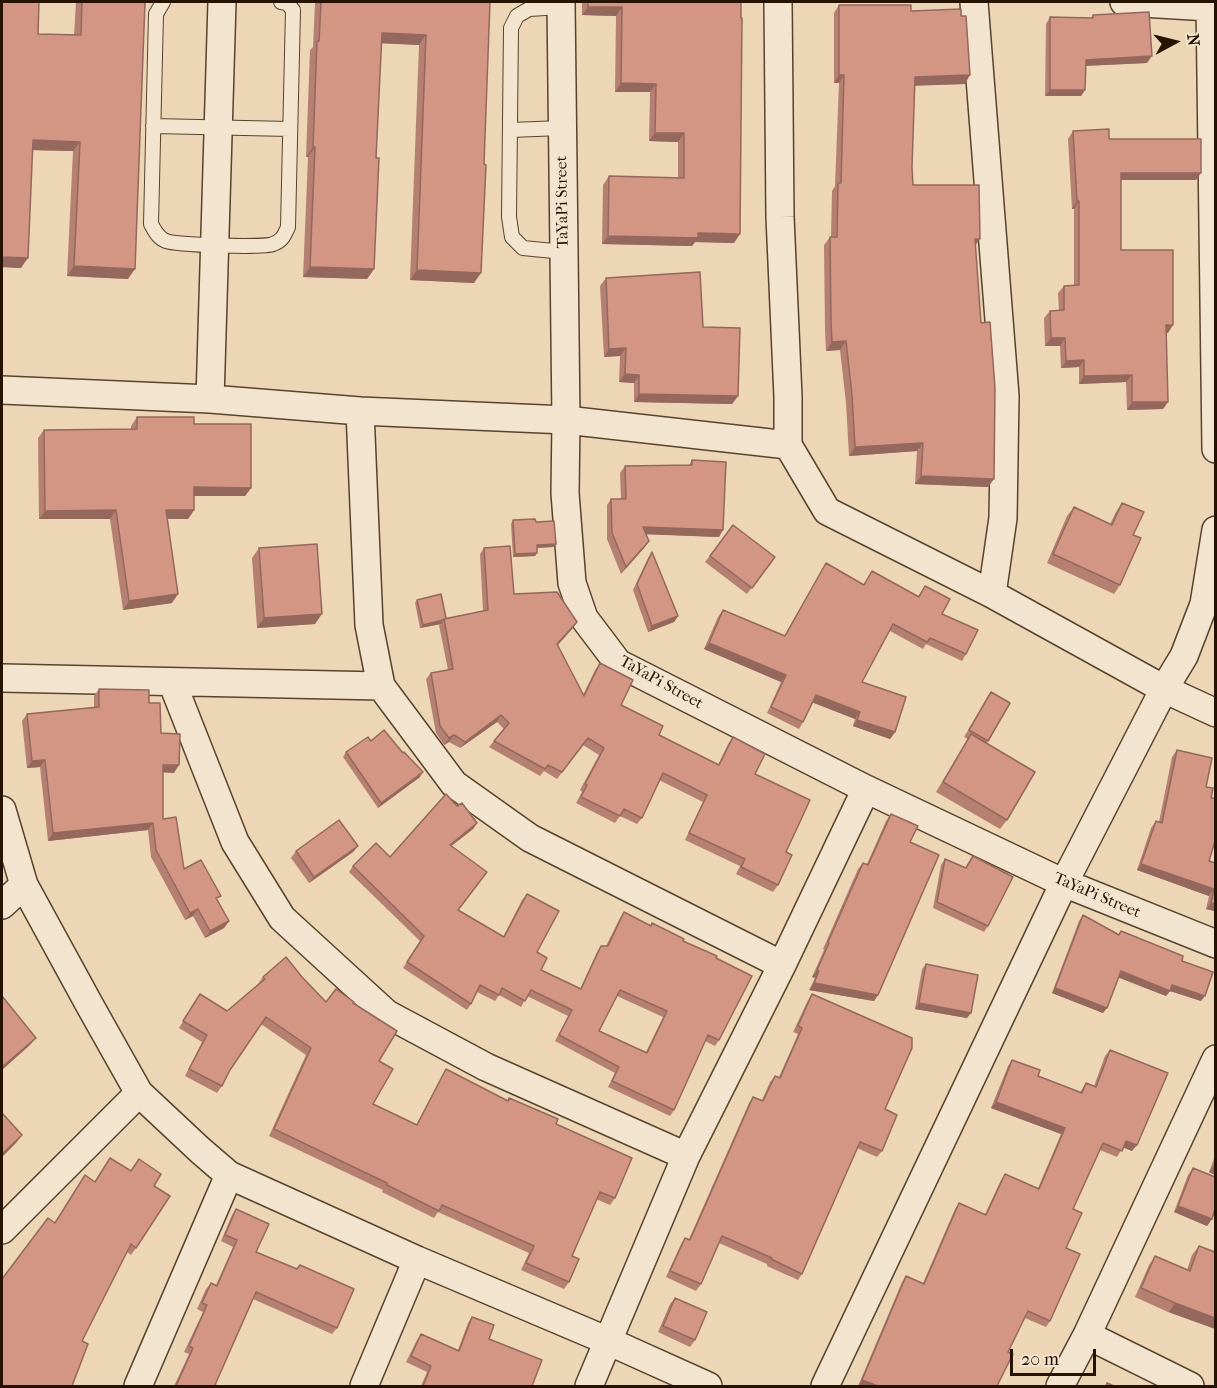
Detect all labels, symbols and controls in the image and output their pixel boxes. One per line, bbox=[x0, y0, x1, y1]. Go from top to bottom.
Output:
north arrow bbox=[1145, 12, 1205, 72]
text: N bbox=[1183, 33, 1204, 47]
street label: TaYaPi Street bbox=[553, 156, 573, 248]
street label: TaYaPi Street bbox=[616, 652, 706, 714]
street label: TaYaPi Street bbox=[1051, 869, 1143, 923]
scale bar bbox=[1013, 1337, 1098, 1375]
text: 20 m bbox=[1021, 1349, 1059, 1370]

